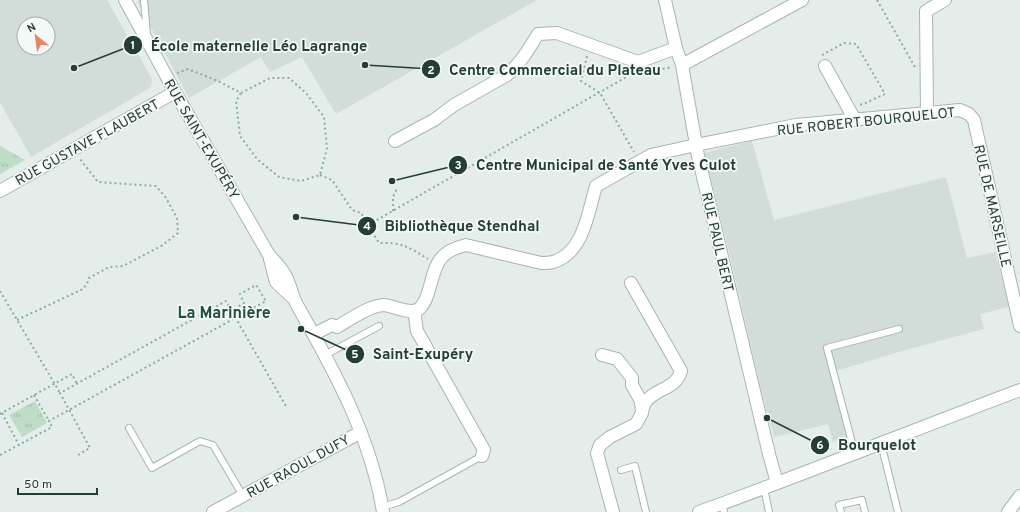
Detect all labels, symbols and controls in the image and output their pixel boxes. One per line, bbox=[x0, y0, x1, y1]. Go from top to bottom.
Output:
north arrow bbox=[16, 16, 56, 56]
text: N bbox=[25, 20, 38, 36]
callout: École maternelle Léo Lagrange bbox=[123, 32, 376, 59]
text: École maternelle Léo Lagrange bbox=[151, 37, 367, 57]
text: 1 bbox=[131, 38, 135, 54]
callout: Centre Commercial du Plateau bbox=[421, 56, 669, 83]
text: Centre Commercial du Plateau bbox=[449, 62, 661, 81]
text: 2 bbox=[427, 63, 435, 79]
street label: RUE SAINT-EXUPÉRY bbox=[159, 76, 243, 203]
street label: RUE GUSTAVE FLAUBERT bbox=[13, 97, 163, 190]
street label: RUE ROBERT BOURQUELOT bbox=[776, 105, 956, 140]
street label: RUE DE MARSEILLE bbox=[969, 143, 1014, 269]
callout: Centre Municipal de Santé Yves Culot bbox=[448, 152, 744, 179]
text: Centre Municipal de Santé Yves Culot bbox=[476, 157, 736, 176]
text: 3 bbox=[454, 158, 462, 174]
street label: RUE PAUL BERT bbox=[697, 191, 736, 294]
callout: Bibliothèque Stendhal bbox=[357, 212, 548, 239]
text: Bibliothèque Stendhal bbox=[384, 218, 540, 237]
text: 4 bbox=[363, 219, 371, 235]
district label: La Marinière bbox=[177, 304, 271, 324]
callout: Saint-Exupéry bbox=[345, 340, 482, 367]
text: Saint-Exupéry bbox=[373, 346, 474, 365]
text: 5 bbox=[351, 347, 359, 363]
street label: RUE RAOUL DUFY bbox=[244, 432, 353, 503]
callout: Bourquelot bbox=[810, 432, 924, 459]
text: Bourquelot bbox=[838, 437, 916, 456]
text: 6 bbox=[816, 438, 824, 454]
scale bar bbox=[18, 470, 97, 496]
text: 50 m bbox=[24, 477, 52, 493]

